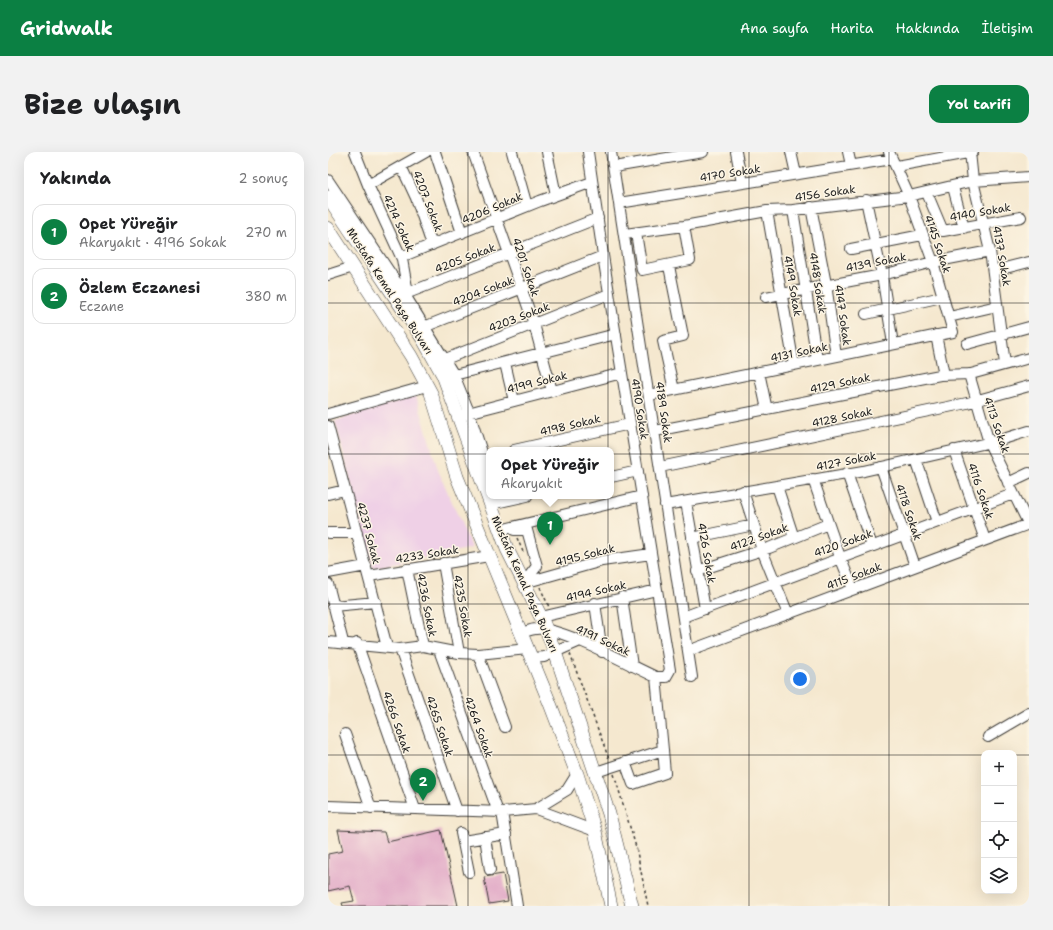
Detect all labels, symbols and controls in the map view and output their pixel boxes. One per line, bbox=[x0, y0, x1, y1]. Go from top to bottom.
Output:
text: Gridwalk bbox=[20, 16, 113, 41]
text: Ana sayfa bbox=[740, 19, 808, 37]
text: Harita bbox=[830, 19, 873, 37]
text: Hakkında bbox=[895, 19, 959, 37]
text: İletişim bbox=[981, 19, 1033, 37]
text: Bize ulaşın bbox=[24, 85, 181, 123]
button: Yol tarifi bbox=[929, 85, 1029, 123]
street label: 4170 Sokak bbox=[698, 161, 762, 186]
text: Yakında bbox=[40, 167, 111, 189]
street label: 4207 Sokak bbox=[409, 168, 446, 234]
text: 2 sonuç bbox=[239, 170, 288, 187]
street label: 4156 Sokak bbox=[794, 182, 856, 205]
street label: 4206 Sokak bbox=[459, 189, 525, 228]
street label: 4214 Sokak bbox=[379, 192, 418, 254]
street label: 4140 Sokak bbox=[948, 200, 1012, 225]
street label: 4145 Sokak bbox=[921, 213, 955, 275]
text: Opet Yüreğir bbox=[79, 214, 178, 234]
text: 1 bbox=[51, 224, 57, 241]
text: 270 m bbox=[245, 224, 287, 241]
street label: Mustafa Kemal Paşa Bulvarı bbox=[343, 225, 436, 357]
street label: 4137 Sokak bbox=[989, 225, 1014, 287]
text: Akaryakıt · 4196 Sokak bbox=[79, 234, 227, 251]
street label: 4201 Sokak bbox=[508, 236, 543, 299]
street label: 4205 Sokak bbox=[433, 240, 498, 277]
street label: 4139 Sokak bbox=[845, 249, 908, 276]
street label: 4148 Sokak bbox=[805, 251, 830, 315]
street label: 4149 Sokak bbox=[780, 254, 805, 318]
street label: 4204 Sokak bbox=[450, 273, 516, 310]
text: Özlem Eczanesi bbox=[79, 278, 200, 298]
street label: 4147 Sokak bbox=[831, 284, 854, 346]
text: 2 bbox=[49, 288, 59, 305]
text: 380 m bbox=[245, 288, 287, 305]
text: Eczane bbox=[79, 298, 124, 315]
street label: 4203 Sokak bbox=[486, 299, 552, 336]
street label: 4131 Sokak bbox=[769, 339, 829, 366]
street label: 4199 Sokak bbox=[505, 368, 569, 397]
street label: 4129 Sokak bbox=[808, 370, 872, 397]
street label: 4190 Sokak bbox=[627, 377, 652, 441]
street label: 4189 Sokak bbox=[652, 380, 675, 444]
street label: 4113 Sokak bbox=[980, 395, 1013, 455]
street label: 4128 Sokak bbox=[810, 404, 874, 431]
street label: 4198 Sokak bbox=[538, 411, 602, 440]
popup bbox=[486, 447, 614, 499]
street label: 4127 Sokak bbox=[815, 448, 878, 475]
text: Opet Yüreğir bbox=[501, 455, 599, 475]
street label: 4116 Sokak bbox=[964, 461, 997, 521]
text: Akaryakıt bbox=[501, 475, 563, 492]
street label: 4118 Sokak bbox=[892, 482, 925, 542]
street label: 4237 Sokak bbox=[353, 500, 384, 566]
pin: 1 bbox=[537, 512, 563, 545]
street label: Mustafa Kemal Paşa Bulvarı bbox=[488, 513, 562, 655]
street label: 4122 Sokak bbox=[728, 520, 791, 555]
street label: 4126 Sokak bbox=[694, 521, 719, 585]
street label: 4120 Sokak bbox=[812, 526, 875, 561]
street label: 4195 Sokak bbox=[554, 541, 617, 570]
street label: 4233 Sokak bbox=[394, 542, 460, 567]
street label: 4115 Sokak bbox=[824, 559, 884, 594]
street label: 4236 Sokak bbox=[413, 572, 440, 638]
street label: 4235 Sokak bbox=[450, 573, 475, 639]
street label: 4194 Sokak bbox=[564, 577, 628, 606]
street label: 4191 Sokak bbox=[573, 621, 633, 660]
your location bbox=[790, 669, 810, 689]
street label: 4266 Sokak bbox=[379, 689, 414, 755]
street label: 4265 Sokak bbox=[422, 694, 457, 759]
street label: 4264 Sokak bbox=[460, 694, 497, 760]
map controls bbox=[981, 750, 1017, 894]
button: + bbox=[981, 750, 1017, 786]
pin: 2 bbox=[410, 768, 436, 801]
button: − bbox=[981, 786, 1017, 822]
button: locate bbox=[981, 822, 1017, 858]
button: layers bbox=[981, 858, 1017, 894]

